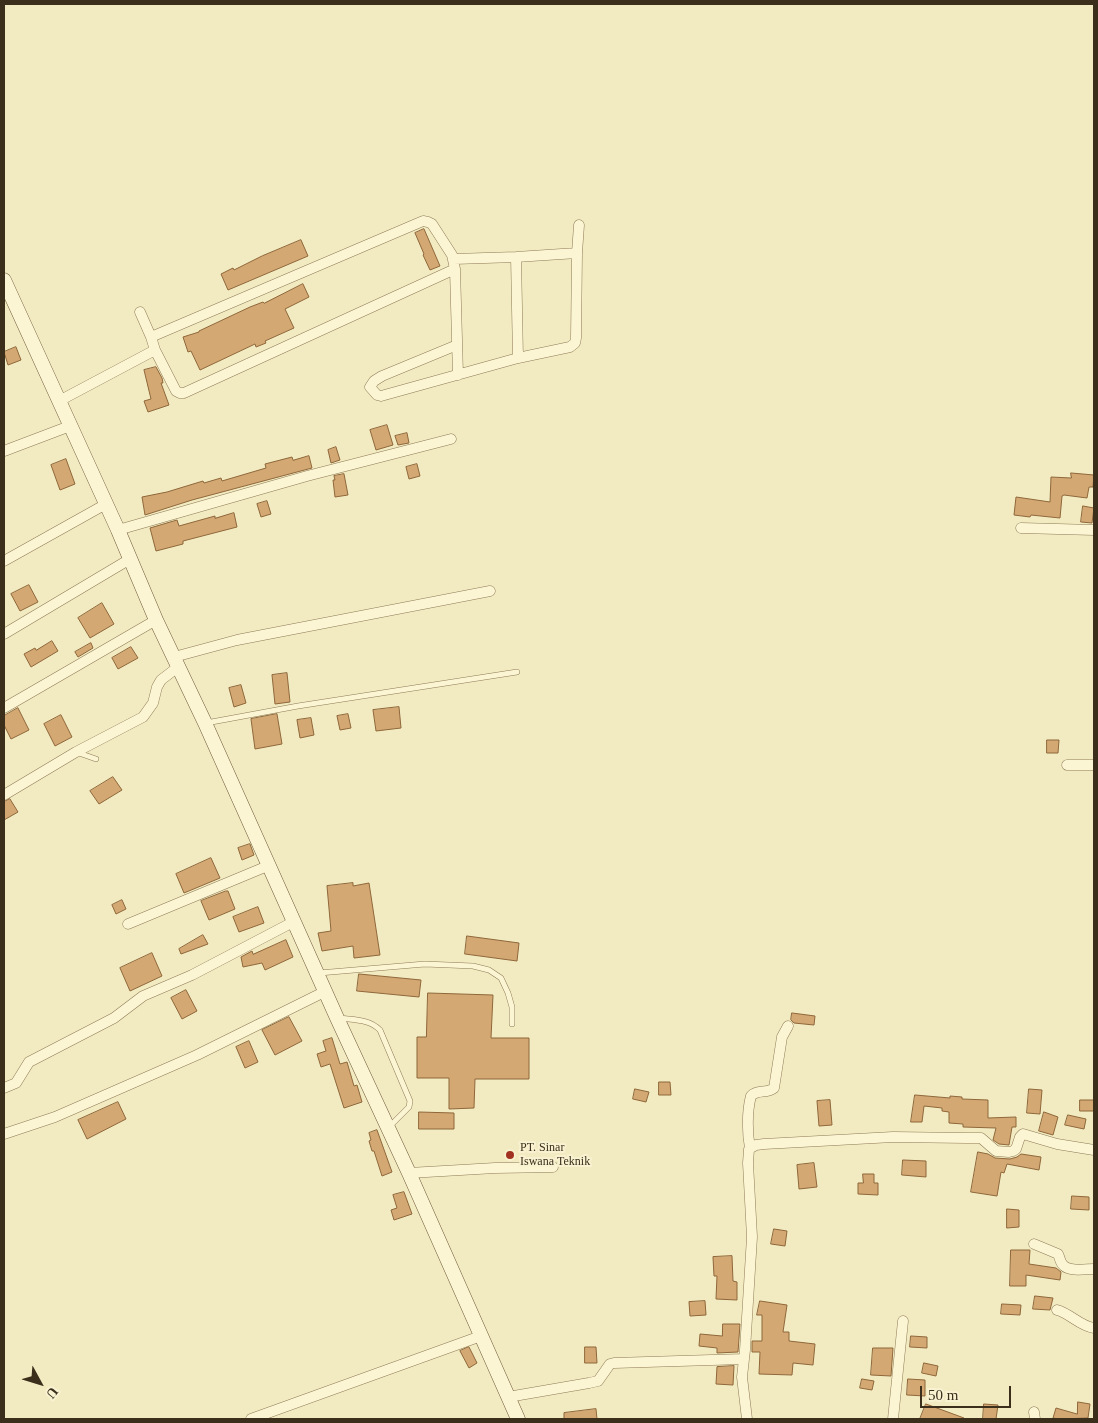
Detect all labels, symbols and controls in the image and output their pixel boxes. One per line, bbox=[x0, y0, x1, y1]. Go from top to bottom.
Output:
place label: PT. Sinar Iswana Teknik bbox=[520, 1141, 590, 1169]
marker: PT. Sinar Iswana Teknik bbox=[504, 1149, 516, 1161]
north arrow bbox=[15, 1358, 65, 1408]
scale bar bbox=[923, 1376, 1014, 1408]
text: U bbox=[43, 1384, 61, 1401]
text: 50 m bbox=[928, 1387, 958, 1403]

